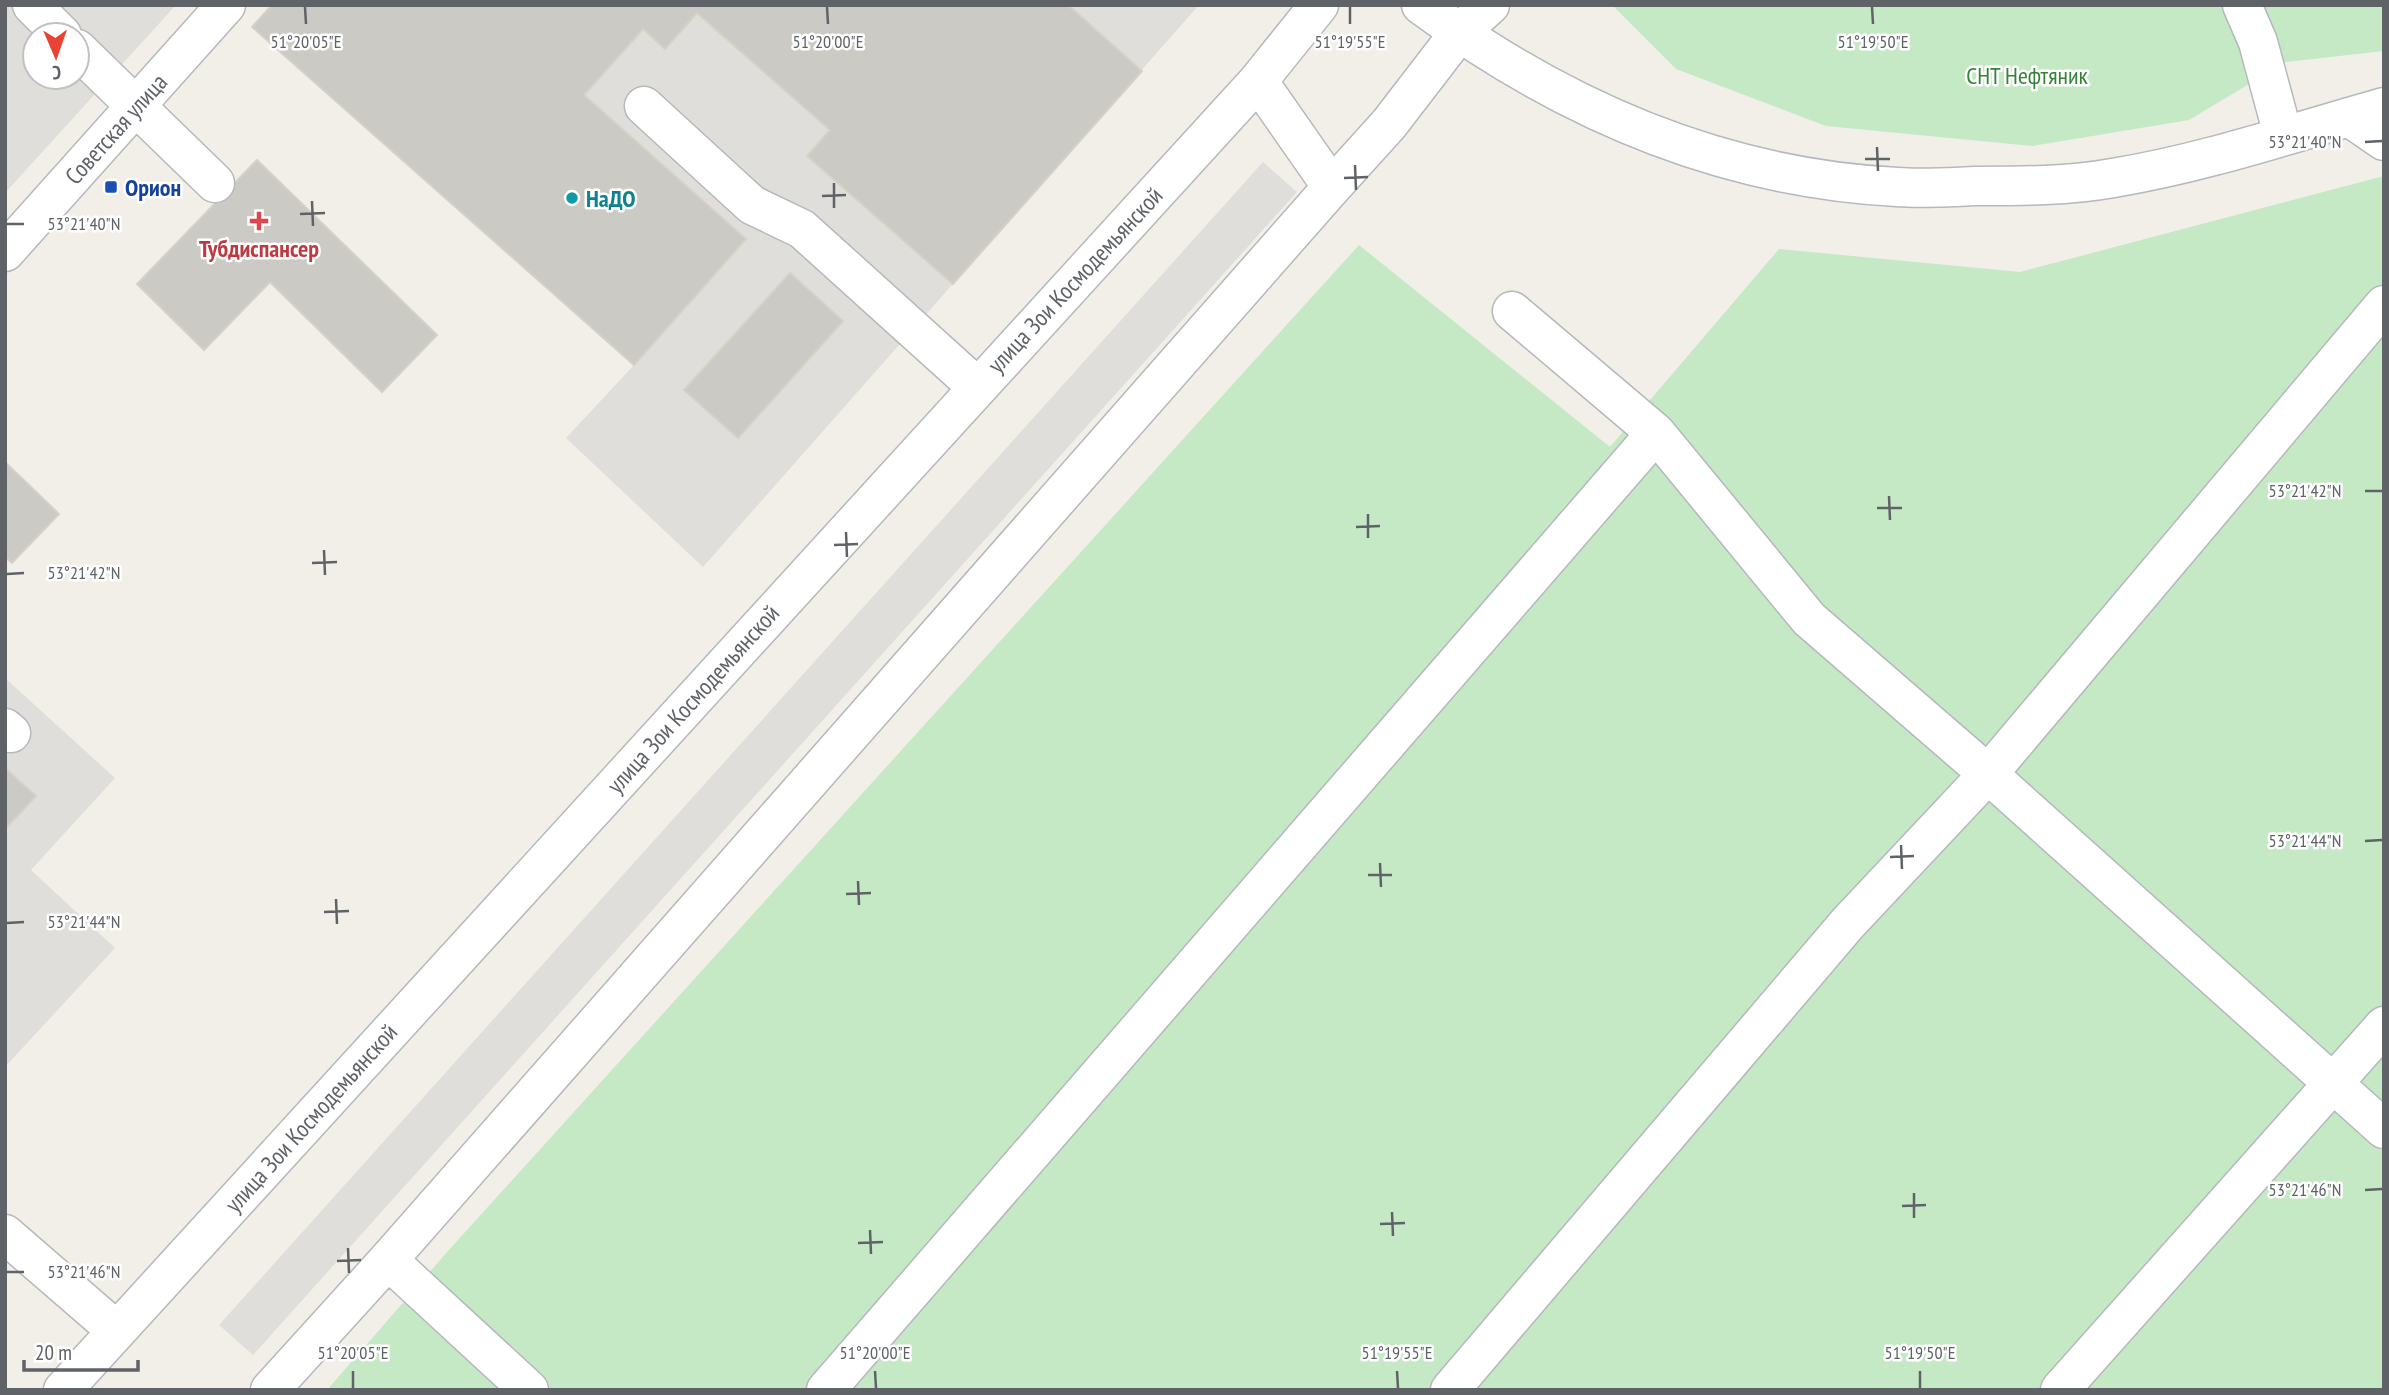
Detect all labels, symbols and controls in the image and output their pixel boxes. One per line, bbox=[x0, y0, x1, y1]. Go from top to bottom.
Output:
north arrow bbox=[21, 21, 91, 91]
text: 51°20'05"E bbox=[271, 30, 341, 53]
text: 51°20'00"E bbox=[793, 30, 863, 53]
text: 51°19'55"E bbox=[1315, 30, 1385, 53]
text: 51°19'50"E bbox=[1838, 30, 1908, 53]
park label: СНТ Нефтяник bbox=[1966, 60, 2089, 91]
text: С bbox=[52, 61, 61, 85]
street label: Советская улица bbox=[58, 67, 174, 191]
text: 53°21'40"N bbox=[2269, 130, 2341, 153]
place label: Орион bbox=[125, 172, 181, 203]
marker: Орион bbox=[103, 179, 119, 195]
street label: улица Зои Космодемьянской bbox=[981, 180, 1169, 380]
place label: НаДО bbox=[586, 183, 635, 214]
marker: НаДО bbox=[564, 190, 580, 206]
marker: Тубдиспансер bbox=[249, 211, 269, 231]
text: 53°21'40"N bbox=[48, 212, 120, 235]
place label: Тубдиспансер bbox=[199, 233, 319, 264]
text: 53°21'42"N bbox=[2269, 479, 2341, 502]
text: 53°21'42"N bbox=[48, 561, 120, 584]
street label: улица Зои Космодемьянской bbox=[600, 598, 786, 800]
text: 53°21'44"N bbox=[2269, 829, 2341, 852]
text: 53°21'44"N bbox=[48, 910, 120, 933]
street label: улица Зои Космодемьянской bbox=[218, 1017, 404, 1219]
text: 53°21'46"N bbox=[2269, 1178, 2341, 1201]
text: 53°21'46"N bbox=[48, 1260, 120, 1283]
scale bar bbox=[24, 1328, 138, 1372]
text: 20 m bbox=[35, 1339, 72, 1366]
text: 51°20'05"E bbox=[318, 1341, 388, 1364]
text: 51°20'00"E bbox=[840, 1341, 910, 1364]
text: 51°19'55"E bbox=[1362, 1341, 1432, 1364]
text: 51°19'50"E bbox=[1885, 1341, 1955, 1364]

